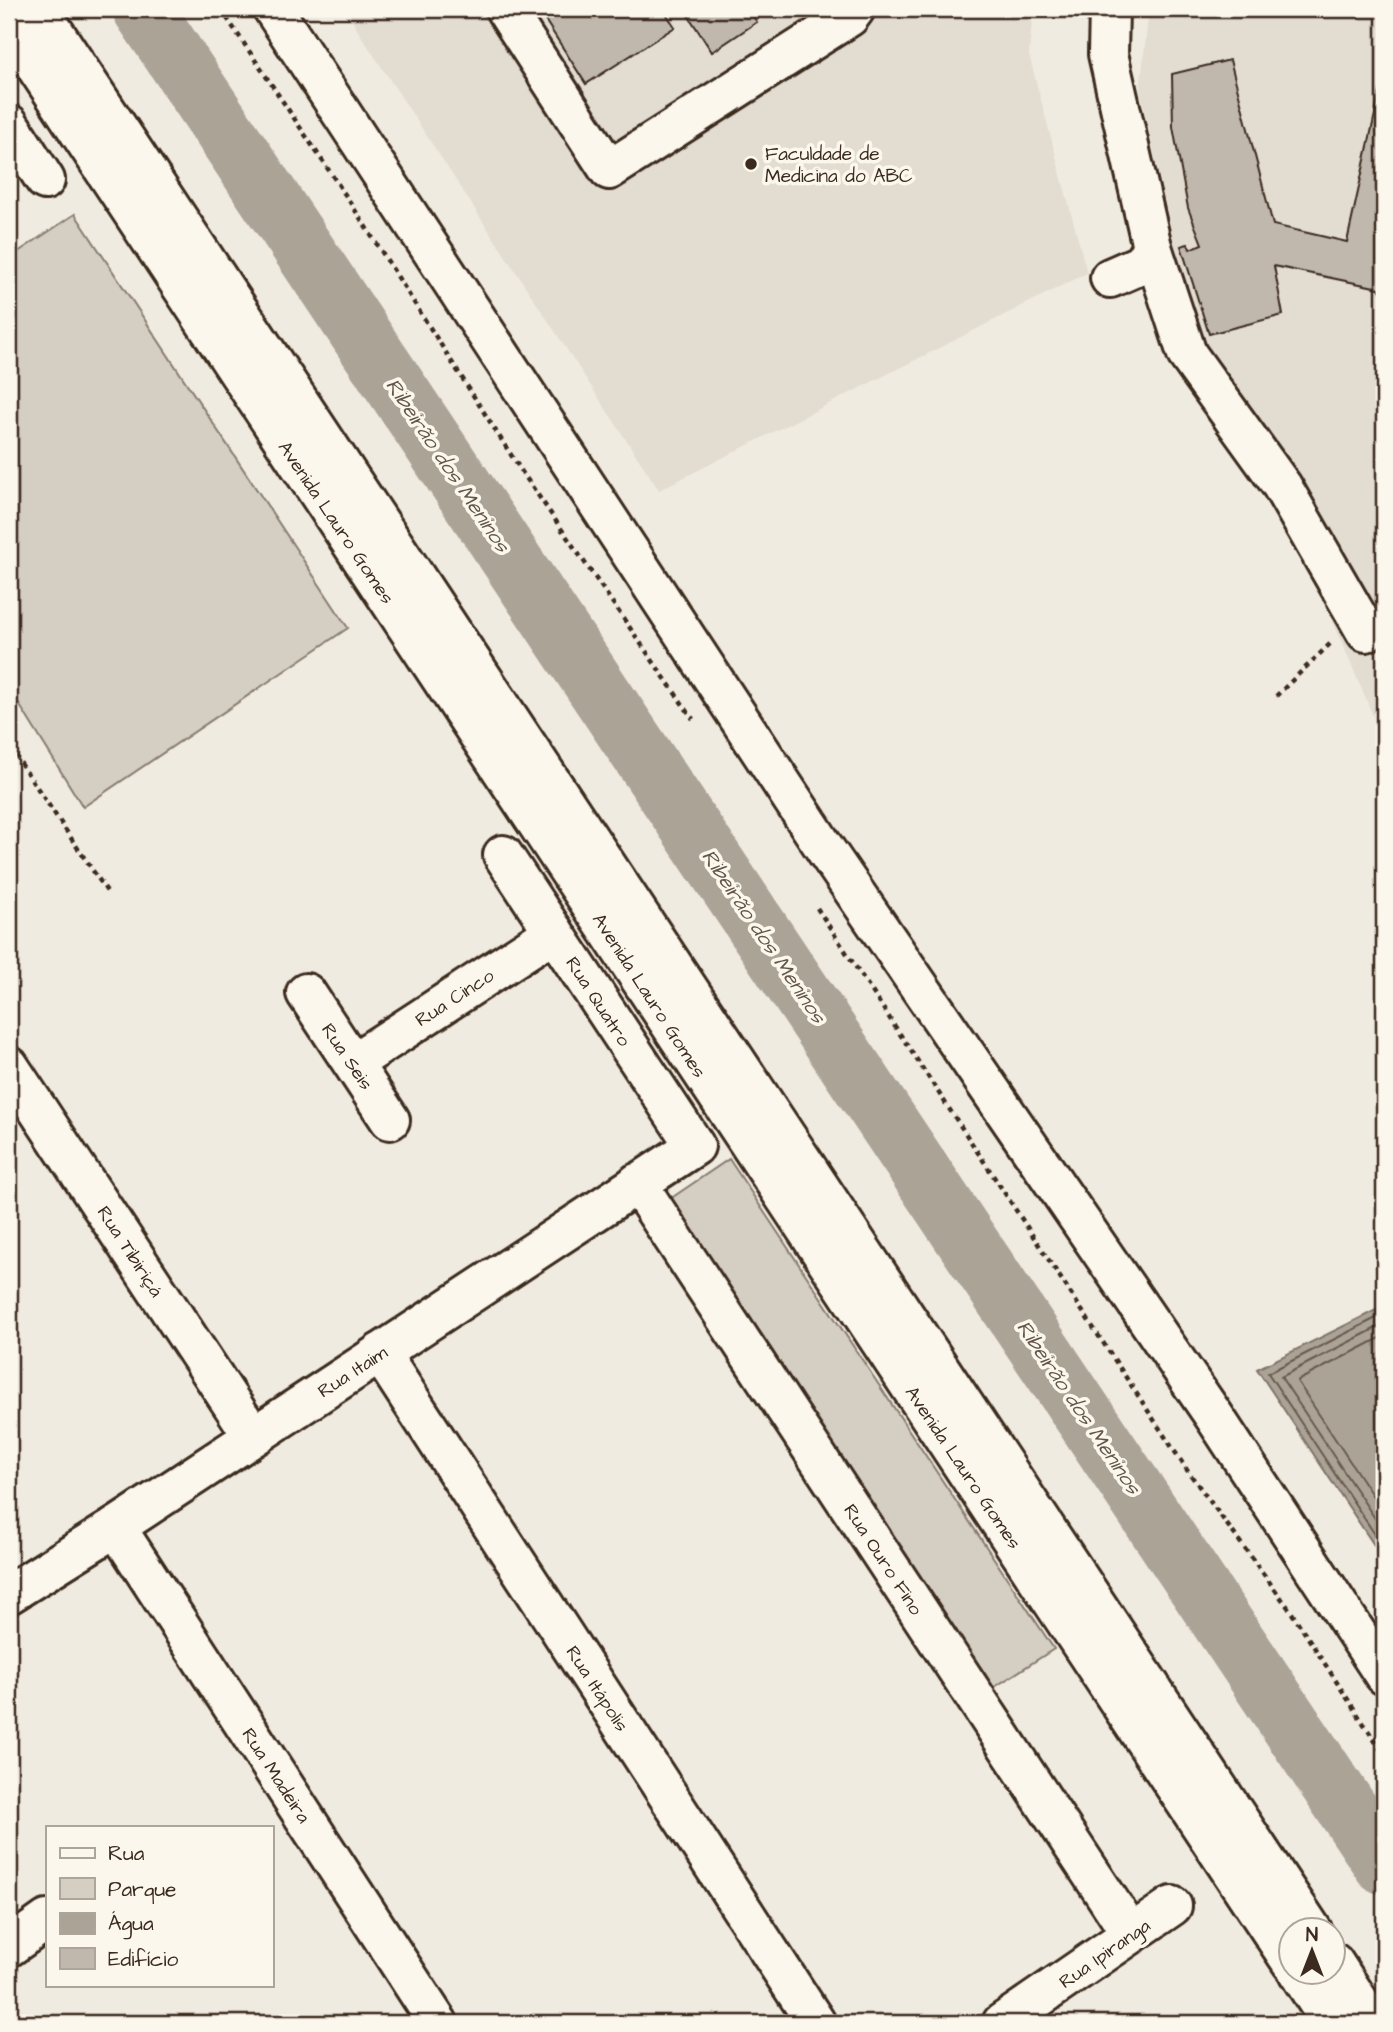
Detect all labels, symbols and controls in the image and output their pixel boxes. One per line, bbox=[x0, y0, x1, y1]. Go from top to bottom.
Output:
place label: Faculdade de Medicina do ABC bbox=[765, 141, 913, 190]
marker: Faculdade de Medicina do ABC bbox=[743, 156, 759, 172]
water label: Ribeirão dos Meninos bbox=[379, 373, 517, 559]
street label: Avenida Lauro Gomes bbox=[271, 436, 400, 610]
water label: Ribeirão dos Meninos bbox=[695, 844, 833, 1030]
street label: Avenida Lauro Gomes bbox=[585, 908, 712, 1083]
street label: Rua Quatro bbox=[559, 952, 637, 1052]
street label: Rua Cinco bbox=[410, 963, 500, 1034]
street label: Rua Seis bbox=[314, 1018, 379, 1096]
street label: Rua Tibiriçá bbox=[90, 1201, 170, 1303]
water label: Ribeirão dos Meninos bbox=[1010, 1315, 1148, 1501]
street label: Rua Itaim bbox=[313, 1339, 393, 1405]
street label: Avenida Lauro Gomes bbox=[898, 1381, 1027, 1555]
street label: Rua Ouro Fino bbox=[837, 1499, 929, 1621]
street label: Rua Itápolis bbox=[559, 1641, 635, 1737]
street label: Rua Madeira bbox=[235, 1723, 317, 1829]
legend bbox=[46, 1826, 273, 1986]
text: Rua bbox=[108, 1839, 145, 1868]
text: Parque bbox=[108, 1875, 176, 1904]
text: Água bbox=[108, 1909, 154, 1940]
street label: Rua Ipiranga bbox=[1054, 1913, 1157, 1996]
north arrow bbox=[1278, 1916, 1348, 1986]
text: N bbox=[1306, 1922, 1318, 1949]
text: Edifício bbox=[108, 1945, 178, 1974]

